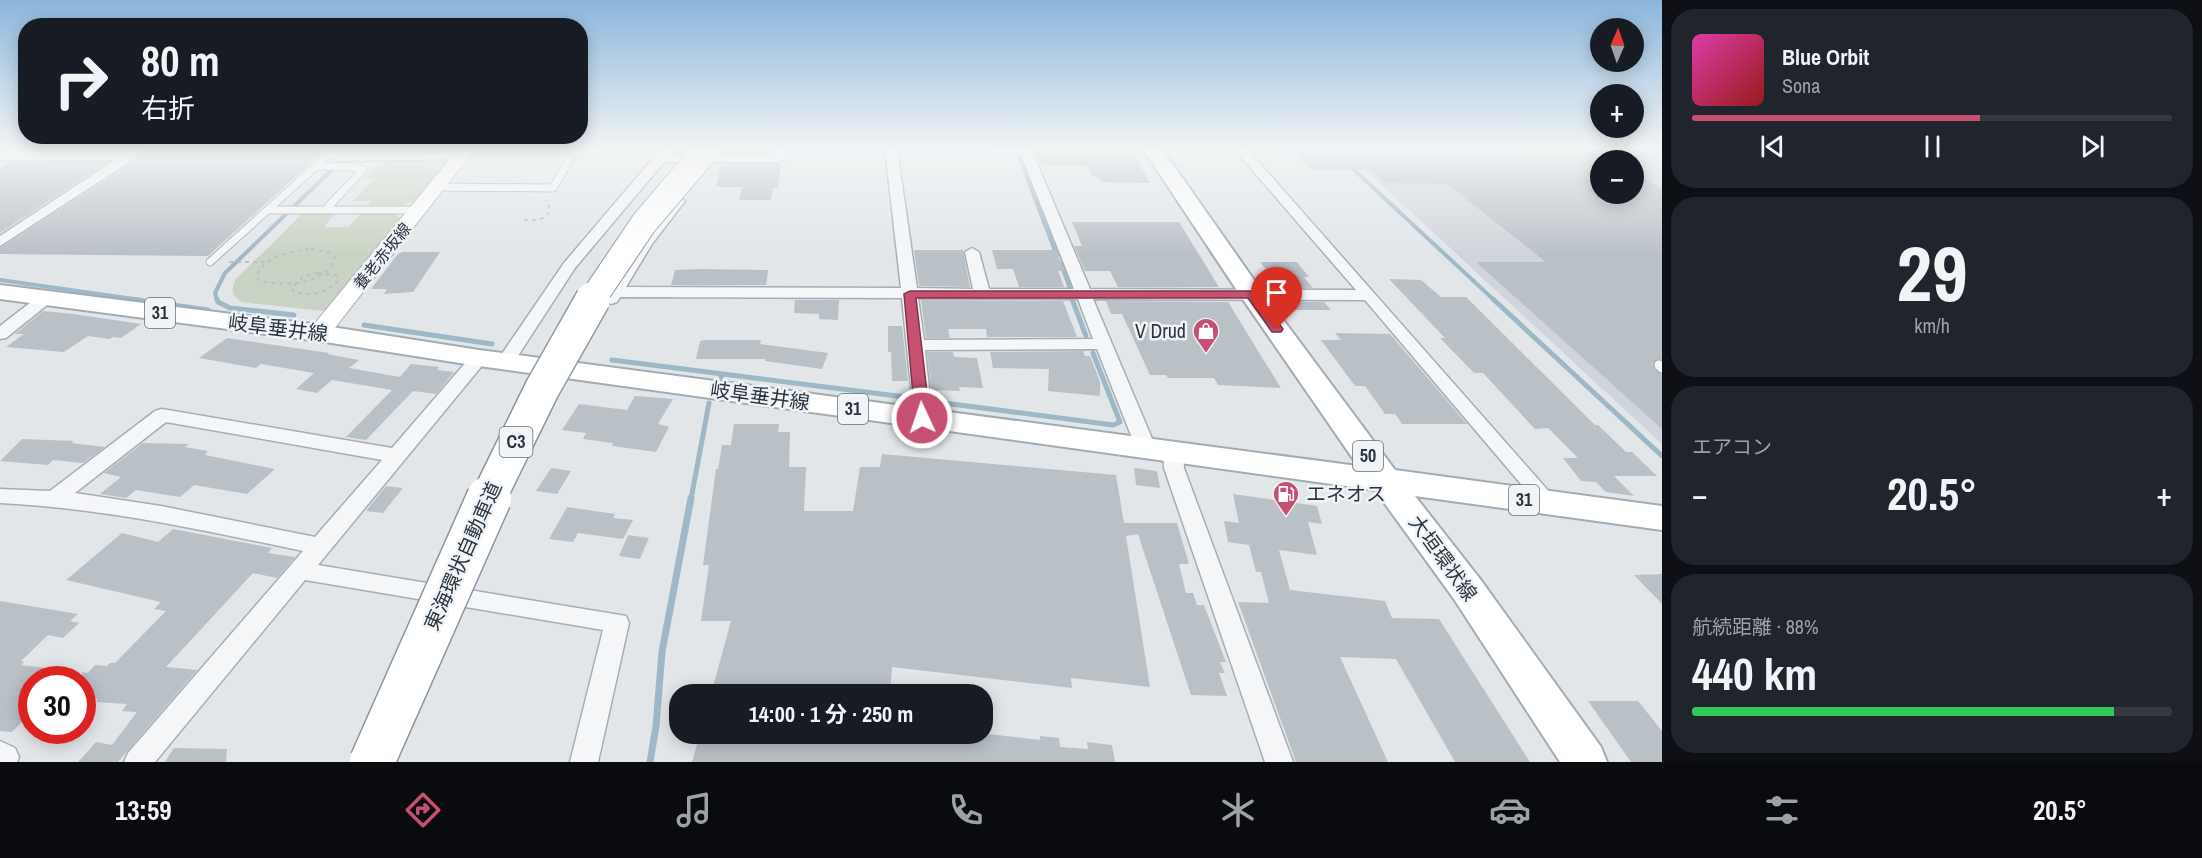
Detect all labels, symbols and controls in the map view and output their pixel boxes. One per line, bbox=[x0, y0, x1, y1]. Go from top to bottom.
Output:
north arrow bbox=[1590, 18, 1644, 72]
map controls bbox=[1590, 18, 1644, 204]
text: 80 m bbox=[141, 33, 220, 89]
icon: right bbox=[42, 42, 120, 120]
text: Blue Orbit bbox=[1782, 42, 1869, 72]
text: Sona bbox=[1782, 72, 1820, 99]
button: + bbox=[1590, 84, 1644, 138]
text: 右折 bbox=[141, 90, 195, 126]
icon: previous bbox=[1756, 130, 1789, 163]
icon: pause bbox=[1916, 130, 1949, 163]
icon: next bbox=[2076, 130, 2109, 163]
button: − bbox=[1590, 150, 1644, 204]
street label: 養老赤坂線 bbox=[348, 218, 416, 294]
text: 29 bbox=[1896, 220, 1968, 325]
pin bbox=[1251, 267, 1302, 329]
icon: arrive bbox=[1260, 276, 1293, 309]
road number: 31 bbox=[145, 298, 175, 328]
street label: 岐阜垂井線 bbox=[227, 308, 329, 347]
text: km/h bbox=[1914, 312, 1950, 339]
shop icon: V Drud bbox=[1191, 316, 1221, 354]
place label: V Drud bbox=[1135, 317, 1186, 344]
street label: 岐阜垂井線 bbox=[709, 375, 811, 416]
position arrow bbox=[890, 386, 954, 450]
road number: 31 bbox=[838, 394, 868, 424]
road number: C3 bbox=[500, 427, 532, 457]
text: エアコン bbox=[1692, 433, 1772, 460]
road number: 50 bbox=[1353, 441, 1383, 471]
text: 20.5° bbox=[1887, 463, 1977, 524]
text: − bbox=[1692, 472, 1708, 516]
text: + bbox=[2156, 472, 2172, 516]
street label: 東海環状自動車道 bbox=[418, 477, 507, 634]
fuel station icon: エネオス bbox=[1271, 479, 1301, 517]
place label: エネオス bbox=[1306, 480, 1386, 507]
road number: 31 bbox=[1509, 485, 1539, 515]
street label: 大垣環状線 bbox=[1403, 509, 1484, 606]
text: 航続距離 · 88% bbox=[1692, 613, 1819, 640]
text: 440 km bbox=[1692, 643, 1817, 704]
speed limit sign: 30 bbox=[18, 666, 96, 744]
text: 14:00 · 1 分 · 250 m bbox=[749, 699, 913, 729]
icon: directions bbox=[402, 789, 444, 831]
icon: music bbox=[673, 789, 715, 831]
icon: phone bbox=[945, 789, 987, 831]
icon: climate bbox=[1217, 789, 1259, 831]
icon: car bbox=[1489, 789, 1531, 831]
icon: filters bbox=[1761, 789, 1803, 831]
text: 13:59 bbox=[115, 792, 172, 828]
text: 20.5° bbox=[2033, 792, 2087, 828]

